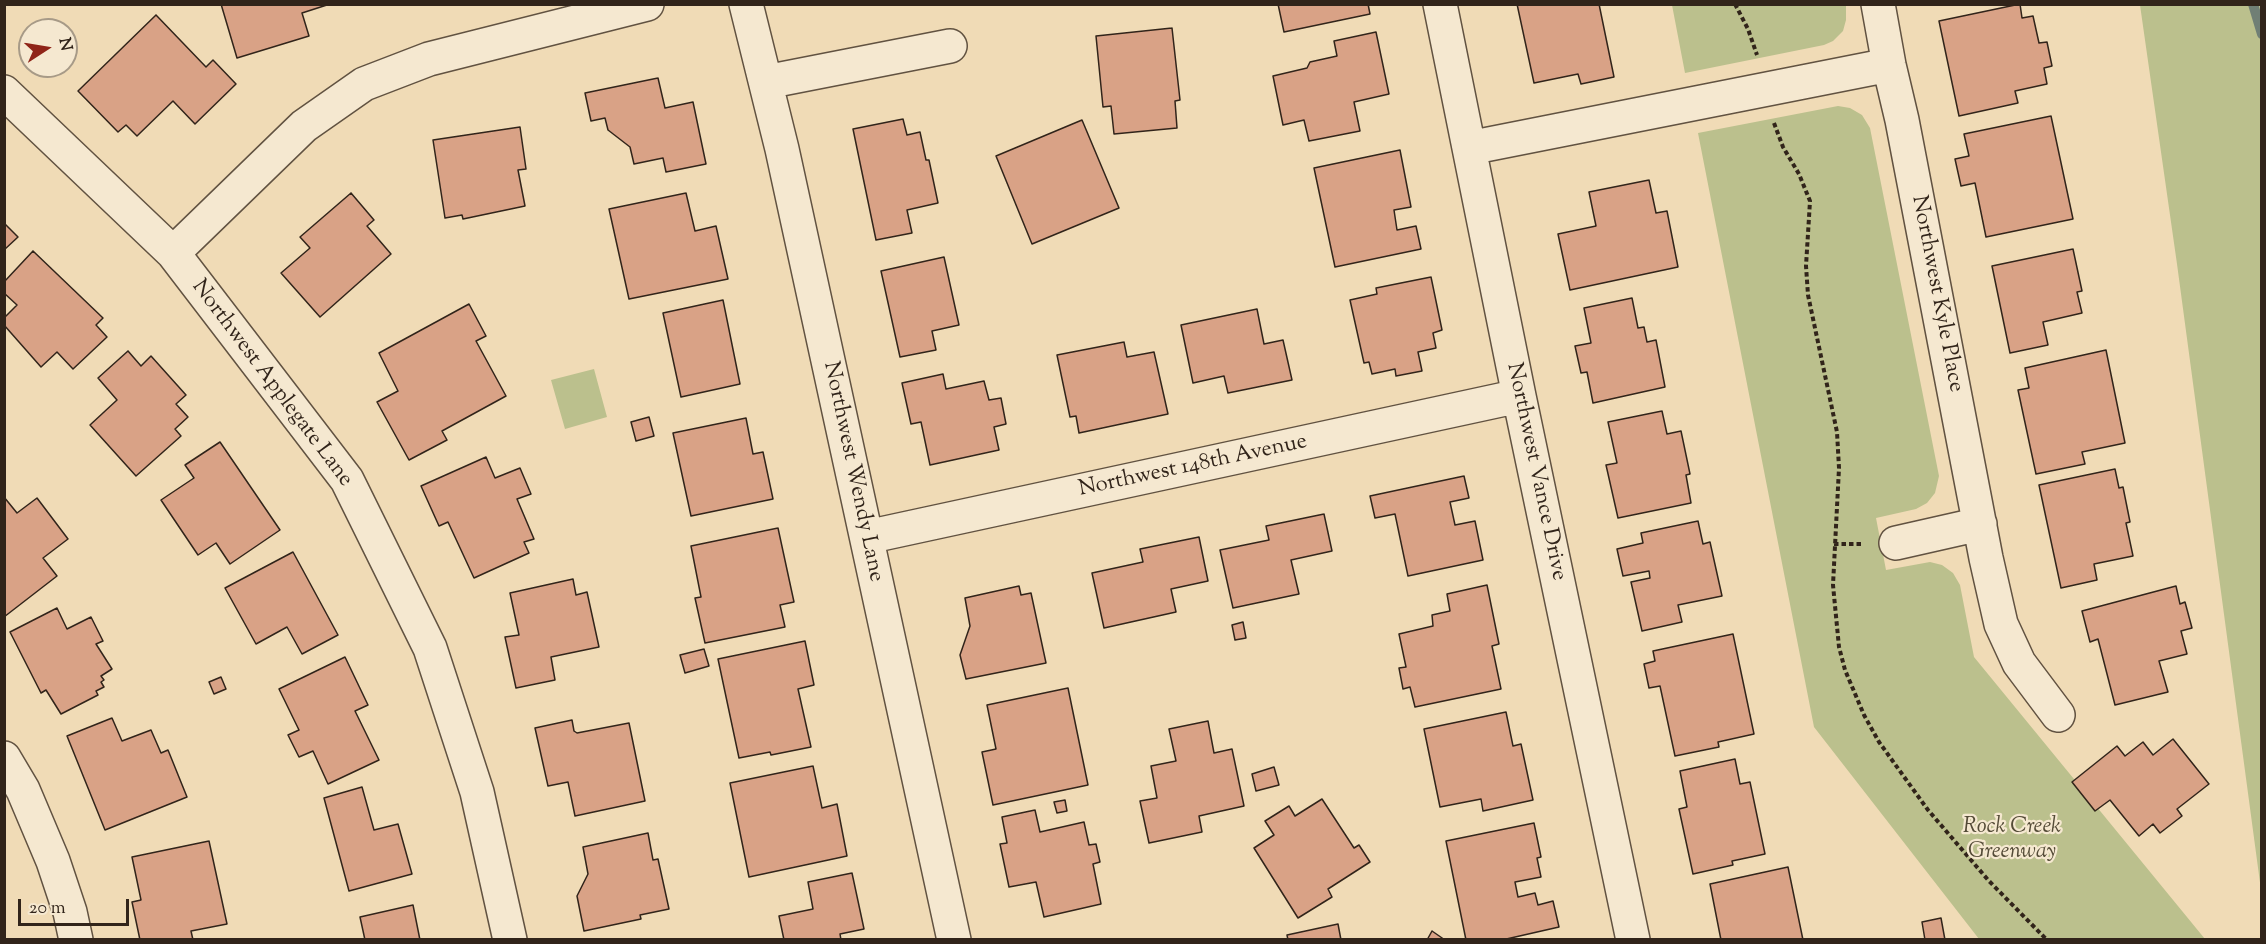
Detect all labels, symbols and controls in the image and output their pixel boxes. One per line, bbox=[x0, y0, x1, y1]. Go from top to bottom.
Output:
north arrow bbox=[18, 18, 78, 78]
text: N bbox=[52, 36, 77, 53]
street label: Northwest Kyle Place bbox=[1904, 193, 1968, 395]
street label: Northwest Applegate Lane bbox=[185, 275, 357, 493]
street label: Northwest Wendy Lane bbox=[816, 360, 888, 584]
street label: Northwest Vance Drive bbox=[1499, 361, 1571, 583]
street label: Northwest 148th Avenue bbox=[1076, 430, 1310, 504]
park label: Rock Creek Greenway bbox=[1963, 815, 2061, 866]
scale bar bbox=[21, 887, 132, 925]
text: 20 m bbox=[29, 896, 66, 922]

